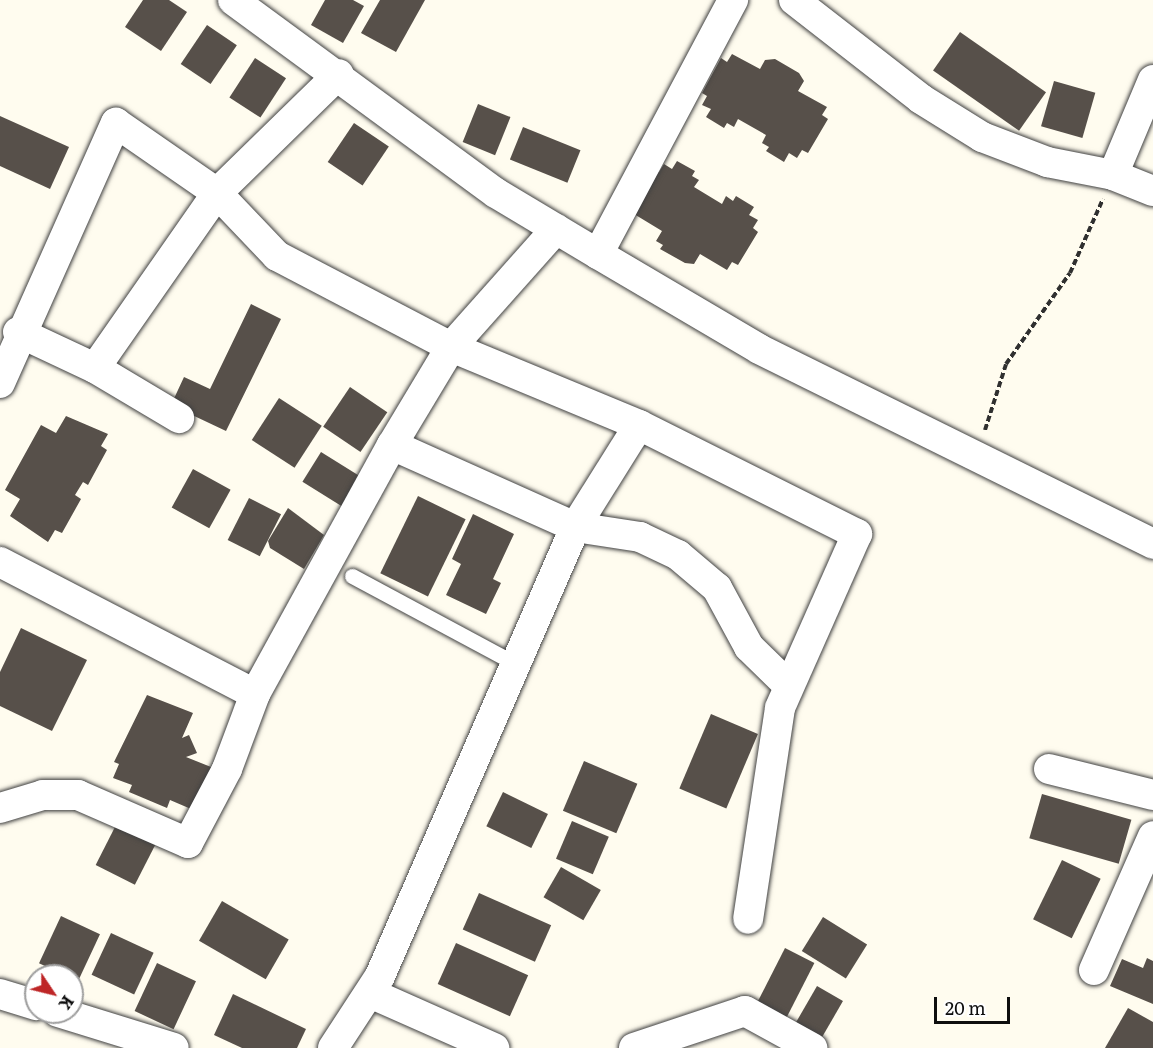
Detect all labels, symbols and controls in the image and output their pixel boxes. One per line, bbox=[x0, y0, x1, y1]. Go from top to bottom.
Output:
north arrow bbox=[24, 964, 84, 1024]
scale bar bbox=[937, 985, 1014, 1023]
text: K bbox=[54, 991, 81, 1015]
text: 20 m bbox=[945, 994, 986, 1021]

